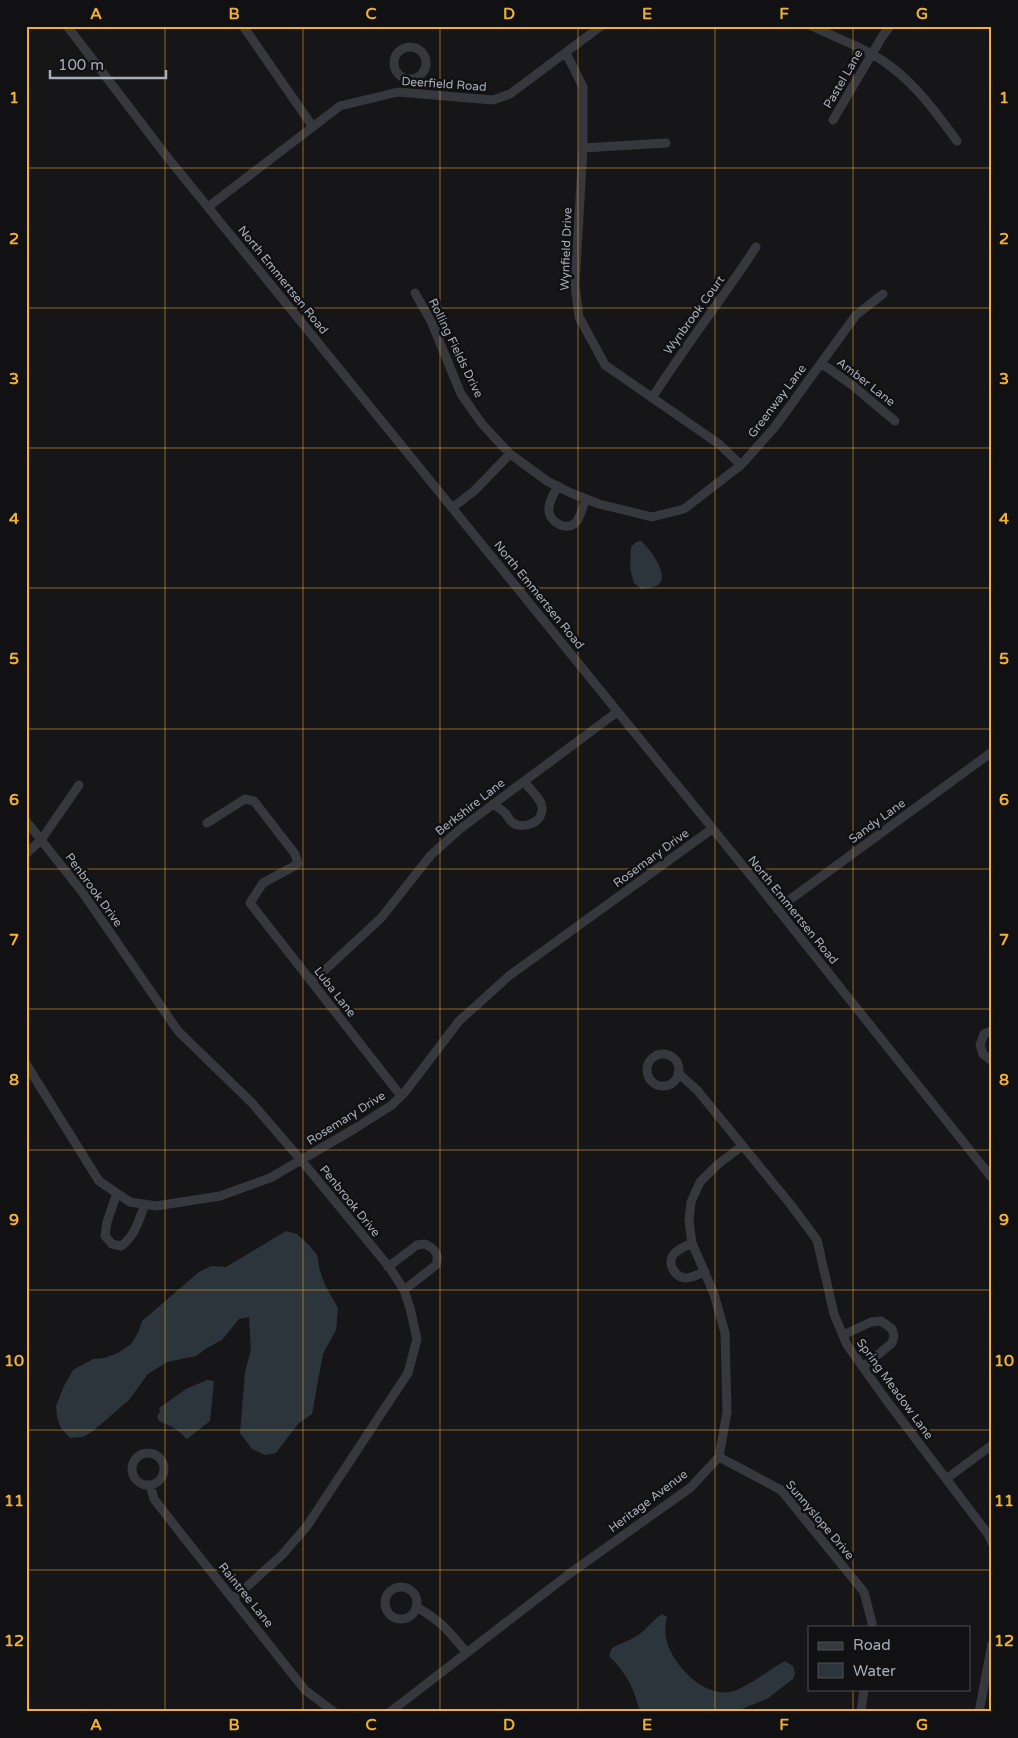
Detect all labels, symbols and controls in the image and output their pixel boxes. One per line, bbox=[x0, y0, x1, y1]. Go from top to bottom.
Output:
text: A bbox=[90, 4, 102, 24]
text: B bbox=[228, 4, 240, 24]
text: C bbox=[365, 4, 377, 24]
text: D bbox=[503, 4, 515, 24]
text: E bbox=[642, 4, 652, 24]
text: F bbox=[779, 4, 789, 24]
text: G bbox=[916, 4, 928, 24]
street label: Pastel Lane bbox=[821, 47, 866, 111]
scale bar bbox=[50, 48, 166, 80]
text: 100 m bbox=[58, 56, 104, 74]
street label: Deerfield Road bbox=[401, 74, 487, 94]
text: 1 bbox=[9, 88, 19, 108]
text: 1 bbox=[999, 88, 1009, 108]
street label: Wynfield Drive bbox=[558, 207, 574, 291]
street label: North Emmertsen Road bbox=[235, 223, 331, 337]
text: 2 bbox=[9, 229, 19, 249]
text: 2 bbox=[999, 229, 1009, 249]
street label: Wynbrook Court bbox=[661, 273, 728, 357]
street label: Rolling Fields Drive bbox=[426, 296, 486, 400]
street label: Amber Lane bbox=[834, 355, 898, 409]
street label: Greenway Lane bbox=[745, 362, 809, 440]
text: 3 bbox=[9, 369, 19, 389]
text: 3 bbox=[999, 369, 1009, 389]
text: 4 bbox=[9, 509, 19, 529]
text: 4 bbox=[999, 509, 1009, 529]
street label: North Emmertsen Road bbox=[491, 538, 587, 652]
text: 5 bbox=[9, 649, 19, 669]
text: 5 bbox=[999, 649, 1009, 669]
street label: Berkshire Lane bbox=[432, 775, 508, 838]
text: 6 bbox=[9, 790, 19, 810]
text: 6 bbox=[999, 790, 1009, 810]
street label: Sandy Lane bbox=[846, 796, 908, 846]
street label: Rosemary Drive bbox=[611, 826, 692, 890]
street label: Penbrook Drive bbox=[63, 850, 126, 930]
street label: North Emmertsen Road bbox=[745, 853, 841, 967]
text: 7 bbox=[9, 930, 19, 950]
text: 7 bbox=[999, 930, 1009, 950]
street label: Luba Lane bbox=[311, 964, 359, 1020]
text: 8 bbox=[9, 1070, 19, 1090]
text: 8 bbox=[999, 1070, 1009, 1090]
street label: Rosemary Drive bbox=[304, 1088, 388, 1148]
street label: Penbrook Drive bbox=[317, 1162, 383, 1240]
text: 9 bbox=[9, 1210, 19, 1230]
text: 9 bbox=[999, 1210, 1009, 1230]
street label: Spring Meadow Lane bbox=[854, 1336, 936, 1442]
text: 10 bbox=[4, 1351, 24, 1371]
text: 10 bbox=[994, 1351, 1014, 1371]
street label: Heritage Avenue bbox=[606, 1467, 690, 1535]
street label: Sunnyslope Drive bbox=[783, 1478, 857, 1562]
text: 11 bbox=[4, 1491, 24, 1511]
text: 11 bbox=[994, 1491, 1014, 1511]
street label: Raintree Lane bbox=[216, 1560, 276, 1630]
legend bbox=[808, 1626, 970, 1690]
text: 12 bbox=[4, 1631, 24, 1651]
text: 12 bbox=[994, 1631, 1014, 1651]
text: Road bbox=[853, 1636, 891, 1654]
text: Water bbox=[853, 1662, 896, 1680]
text: A bbox=[90, 1715, 102, 1735]
text: B bbox=[228, 1715, 240, 1735]
text: C bbox=[365, 1715, 377, 1735]
text: D bbox=[503, 1715, 515, 1735]
text: E bbox=[642, 1715, 652, 1735]
text: F bbox=[779, 1715, 789, 1735]
text: G bbox=[916, 1715, 928, 1735]

